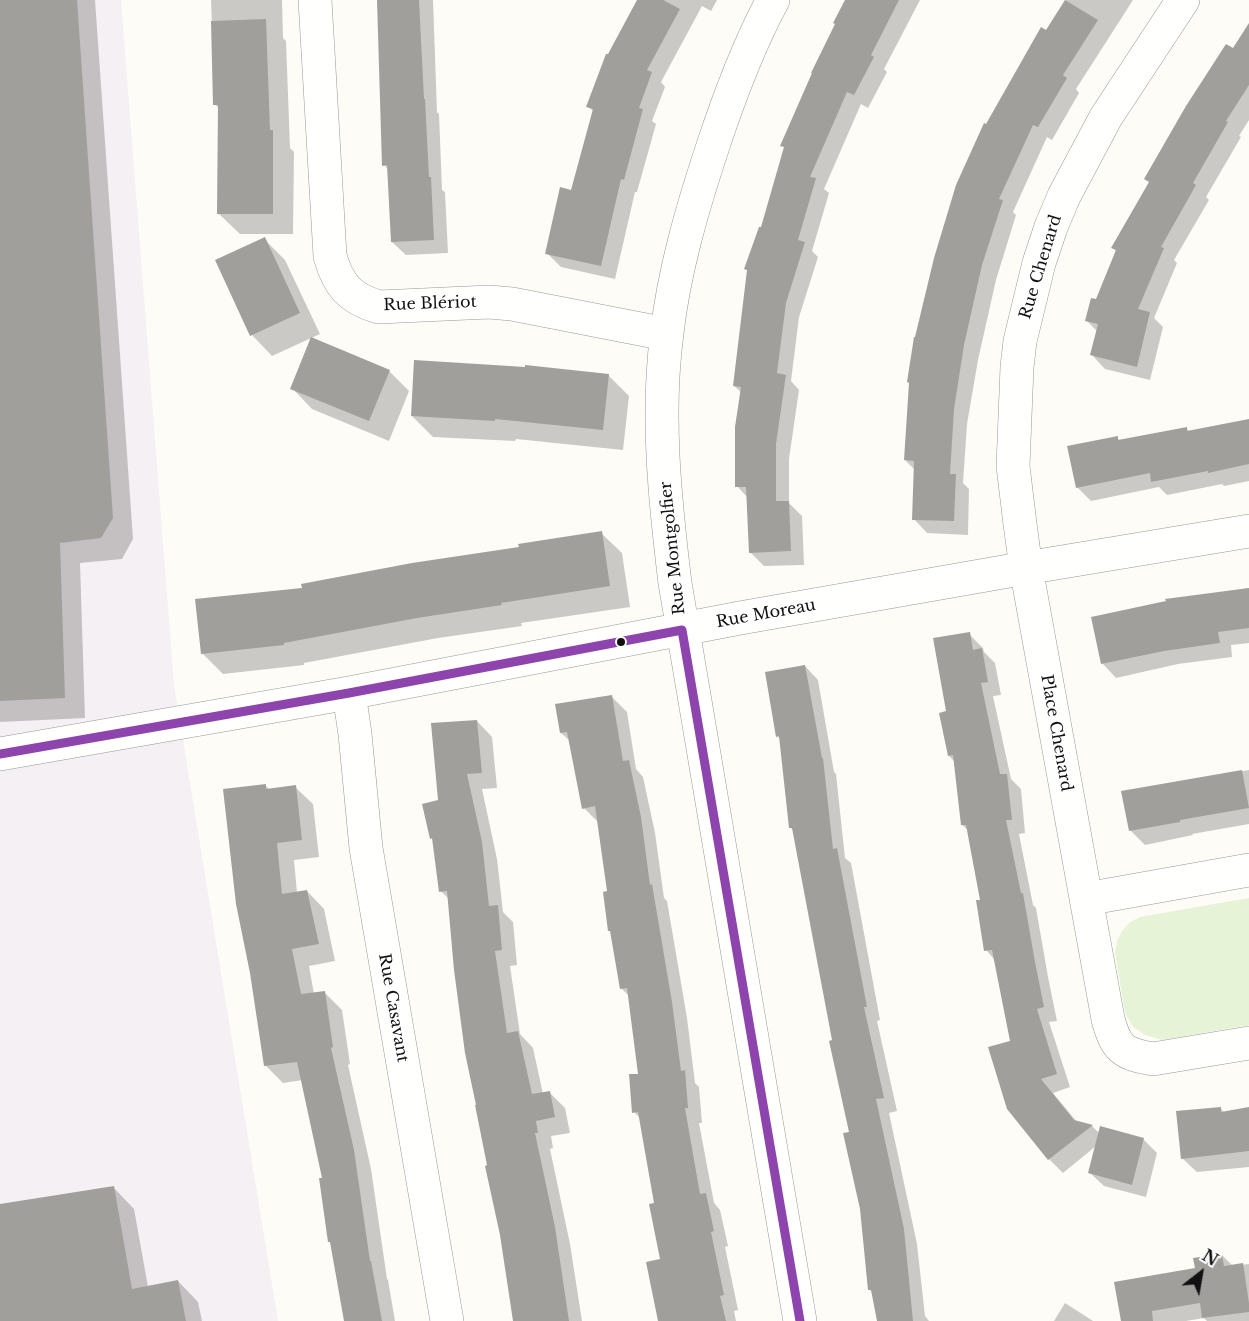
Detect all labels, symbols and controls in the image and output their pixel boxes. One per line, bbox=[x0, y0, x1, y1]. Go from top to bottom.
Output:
street label: Rue Chenard bbox=[1016, 212, 1066, 322]
street label: Rue Blériot bbox=[383, 293, 477, 315]
street label: Rue Montgolfier bbox=[656, 480, 690, 616]
street label: Rue Moreau bbox=[715, 596, 817, 632]
unlabelled marker bbox=[615, 636, 627, 648]
street label: Place Chenard bbox=[1036, 673, 1076, 793]
street label: Rue Casavant bbox=[374, 952, 412, 1064]
north arrow bbox=[1171, 1243, 1231, 1303]
text: N bbox=[1199, 1245, 1222, 1270]

